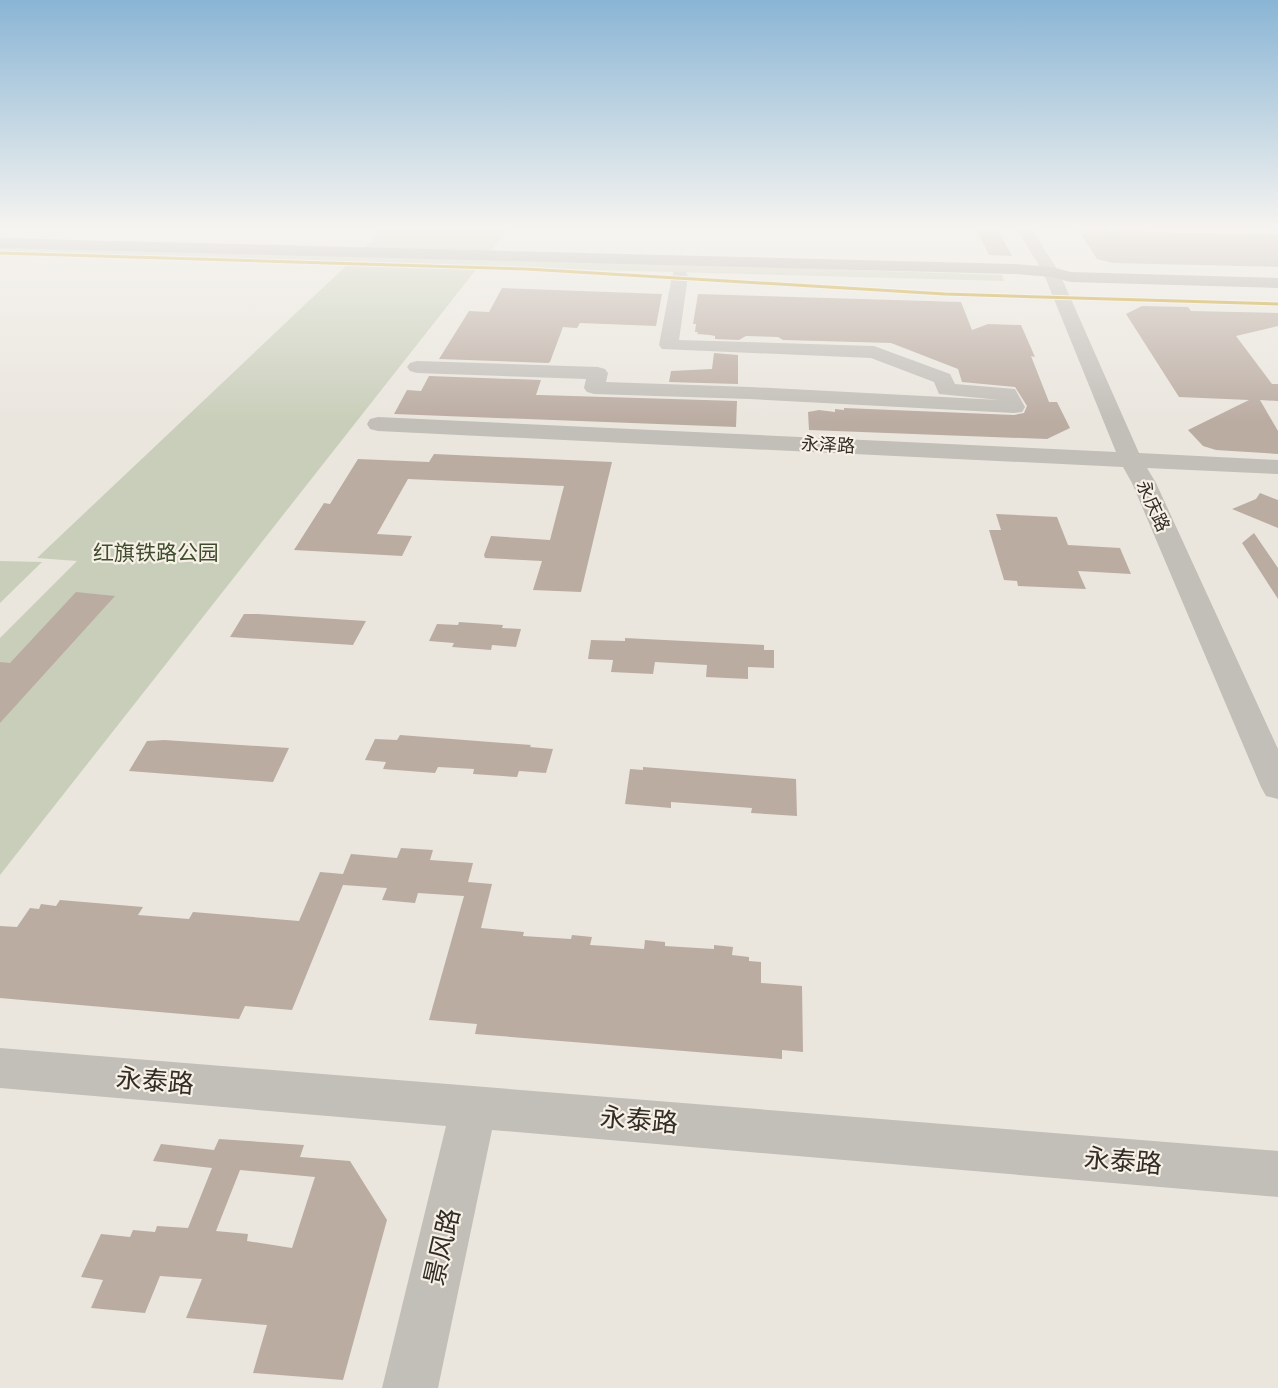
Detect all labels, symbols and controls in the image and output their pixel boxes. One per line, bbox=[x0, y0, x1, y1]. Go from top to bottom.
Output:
street label: 永泽路 bbox=[801, 434, 855, 456]
street label: 永庆路 bbox=[1133, 477, 1173, 535]
park label: 红旗铁路公园 bbox=[93, 542, 219, 564]
street label: 永泰路 bbox=[115, 1065, 195, 1098]
street label: 永泰路 bbox=[599, 1104, 679, 1137]
street label: 永泰路 bbox=[1083, 1145, 1163, 1178]
street label: 景风路 bbox=[421, 1206, 464, 1288]

